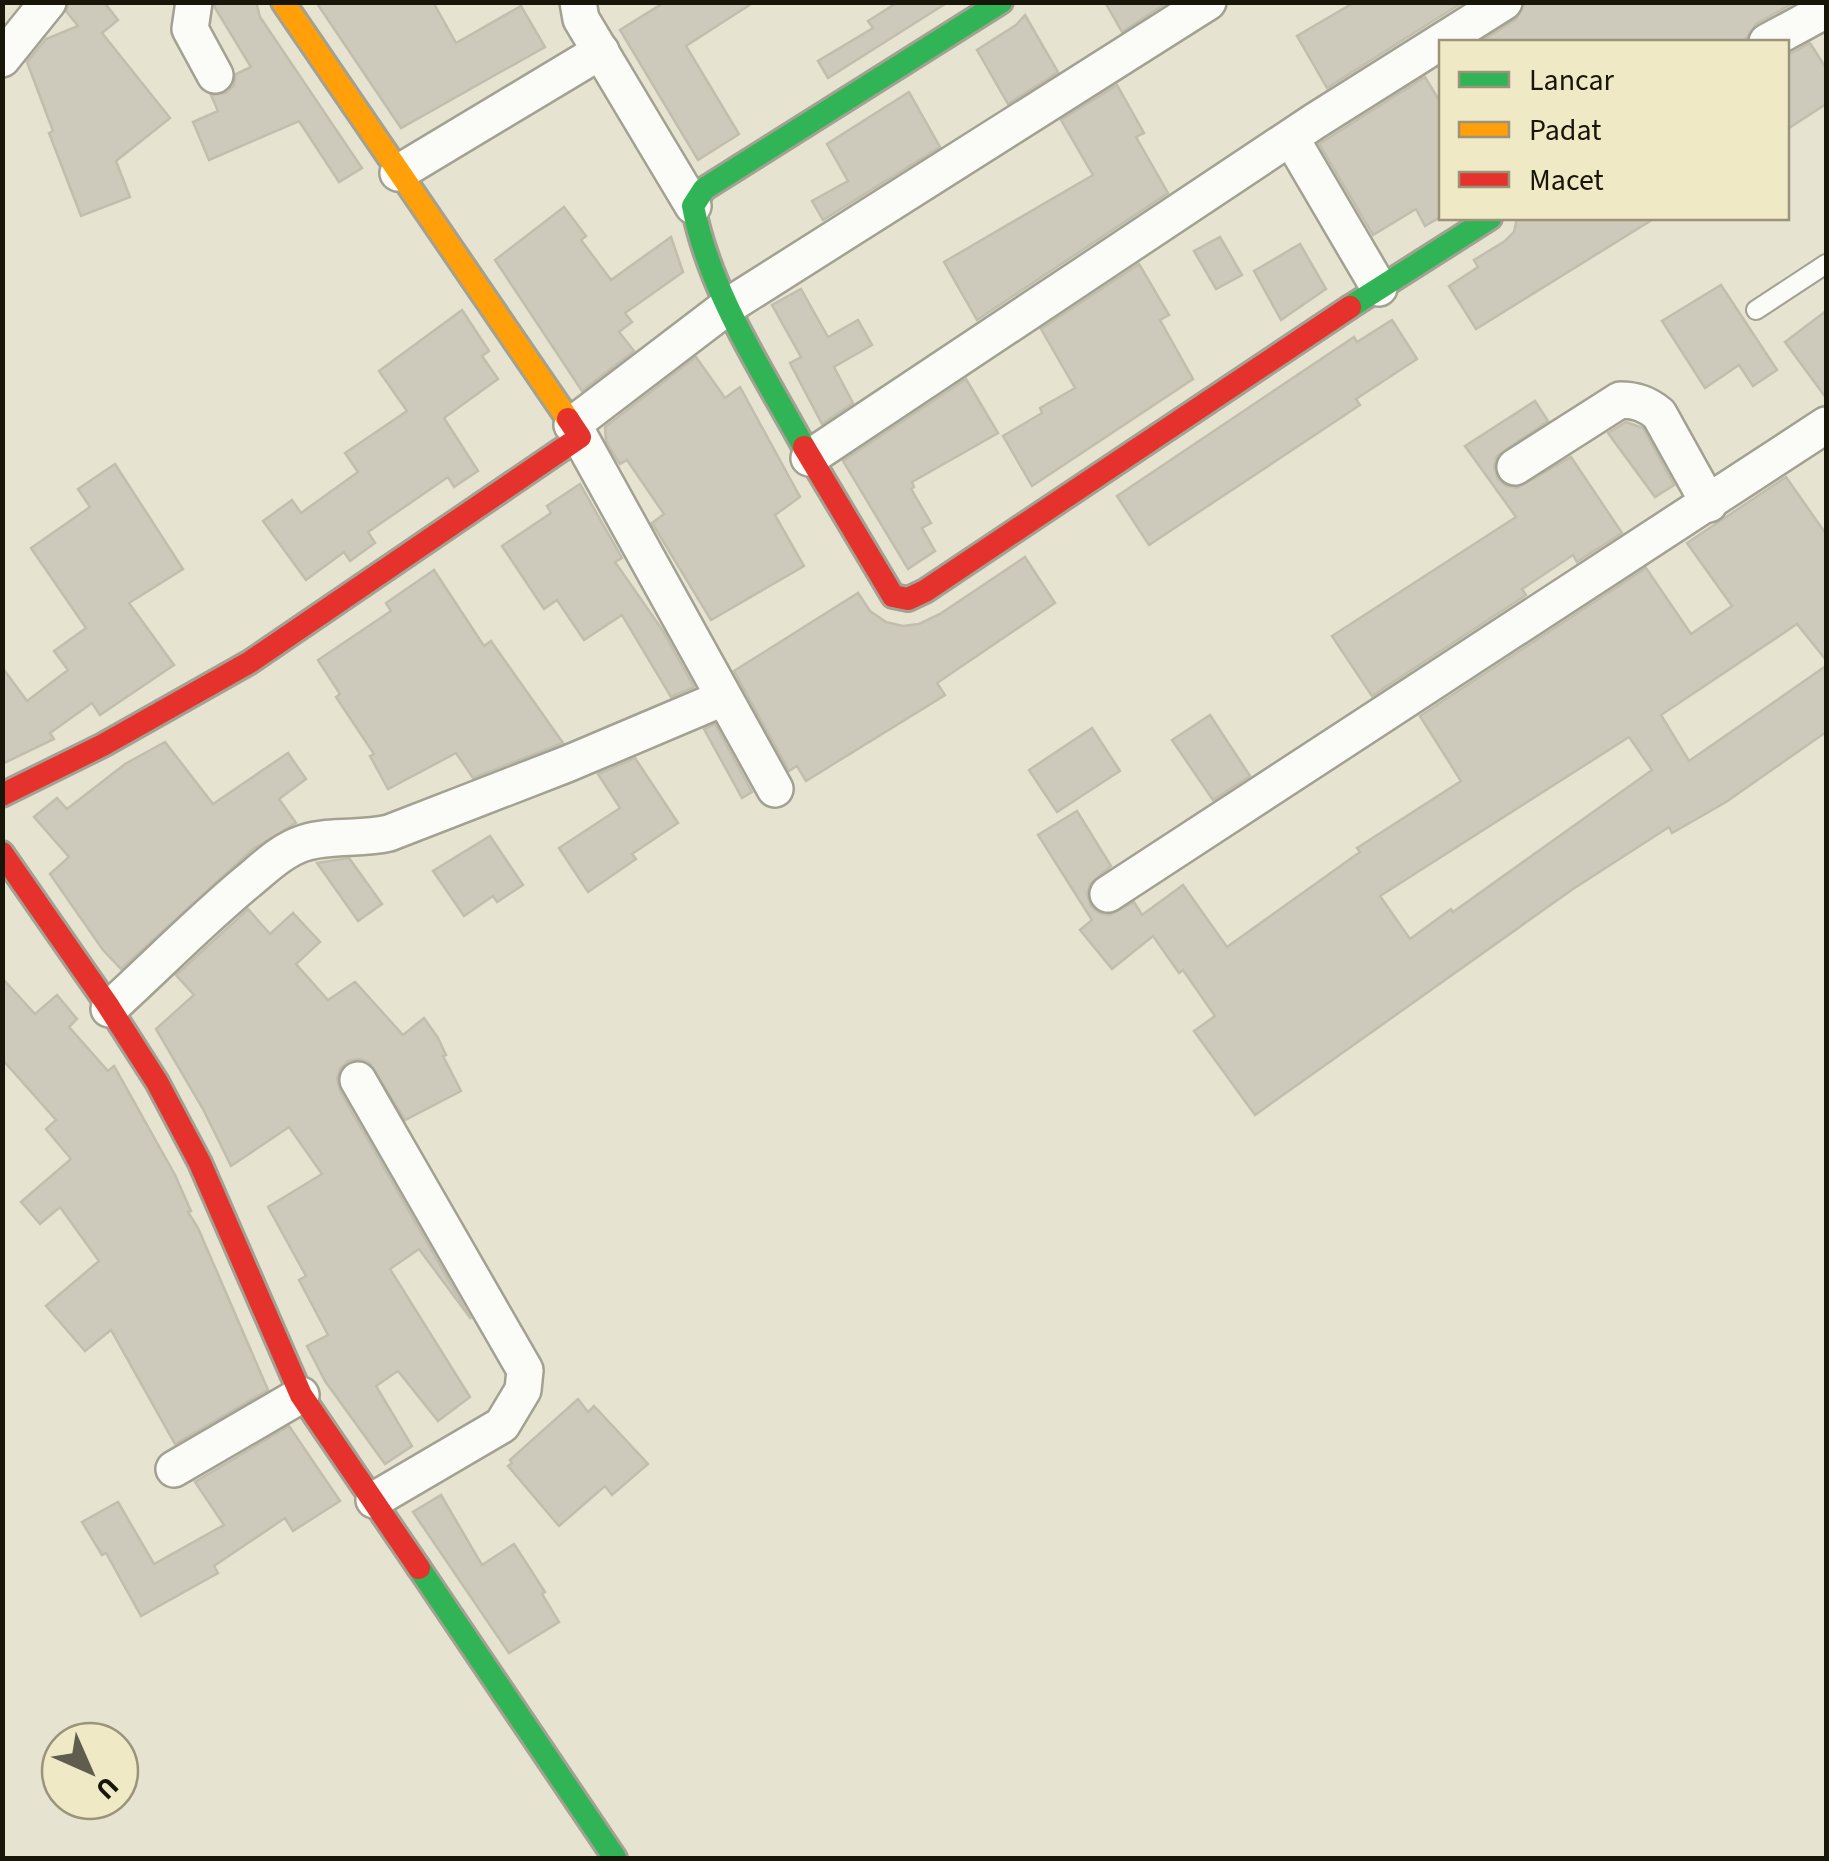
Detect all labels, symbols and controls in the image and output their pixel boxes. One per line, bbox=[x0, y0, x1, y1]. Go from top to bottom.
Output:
legend bbox=[1439, 40, 1789, 220]
text: Lancar bbox=[1529, 59, 1615, 102]
text: Padat bbox=[1529, 109, 1601, 152]
text: Macet bbox=[1529, 159, 1604, 202]
north arrow bbox=[40, 1721, 140, 1821]
text: U bbox=[86, 1767, 128, 1809]

